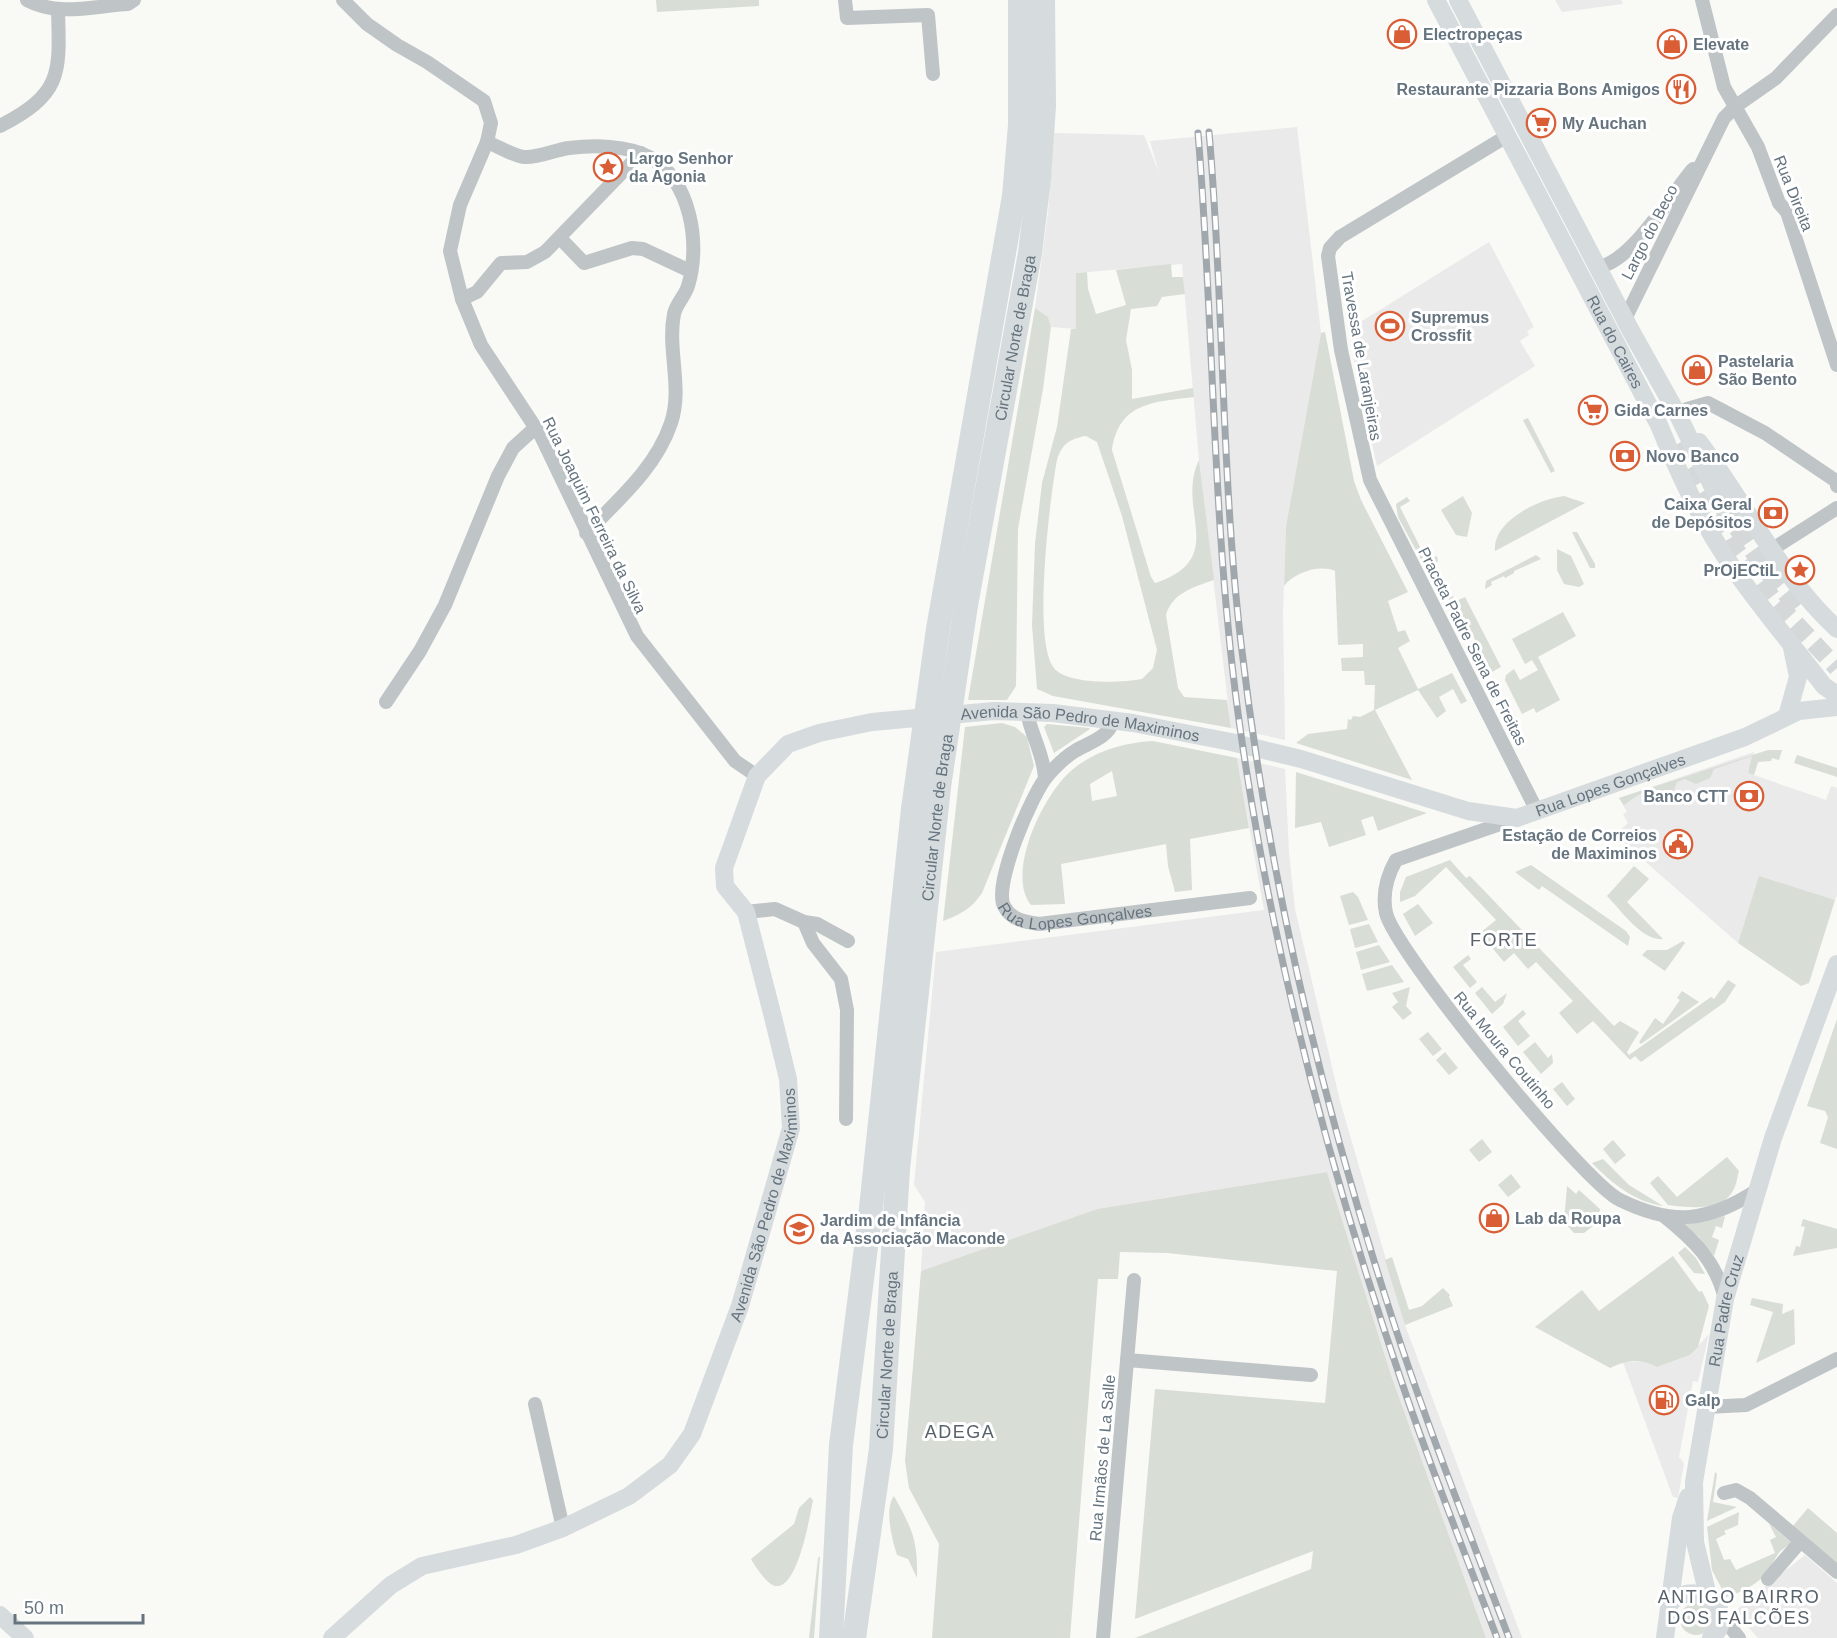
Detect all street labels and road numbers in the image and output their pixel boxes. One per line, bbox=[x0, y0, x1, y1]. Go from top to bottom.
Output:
street label: Rua Direita bbox=[1771, 153, 1816, 234]
street label: Largo do Beco bbox=[1618, 182, 1681, 282]
street label: Circular Norte de Braga bbox=[992, 254, 1038, 422]
street label: Travessa de Laranjeiras bbox=[1338, 270, 1385, 442]
street label: Rua do Caires bbox=[1584, 293, 1646, 391]
street label: Rua Joaquim Ferreira da Silva bbox=[540, 414, 650, 616]
street label: Praceta Padre Sena de Freitas bbox=[1415, 544, 1530, 748]
street label: Avenida São Pedro de Maximinos bbox=[960, 703, 1201, 745]
street label: Circular Norte de Braga bbox=[919, 733, 956, 902]
street label: Rua Lopes Gonçalves bbox=[1533, 751, 1687, 820]
street label: Rua Lopes Gonçalves bbox=[995, 899, 1153, 933]
street label: Rua Moura Coutinho bbox=[1451, 988, 1559, 1112]
street label: Avenida São Pedro de Maximinos bbox=[727, 1088, 800, 1324]
street label: Rua Padre Cruz bbox=[1706, 1252, 1747, 1368]
street label: Circular Norte de Braga bbox=[874, 1271, 901, 1440]
street label: Rua Irmãos de La Salle bbox=[1087, 1374, 1118, 1542]

